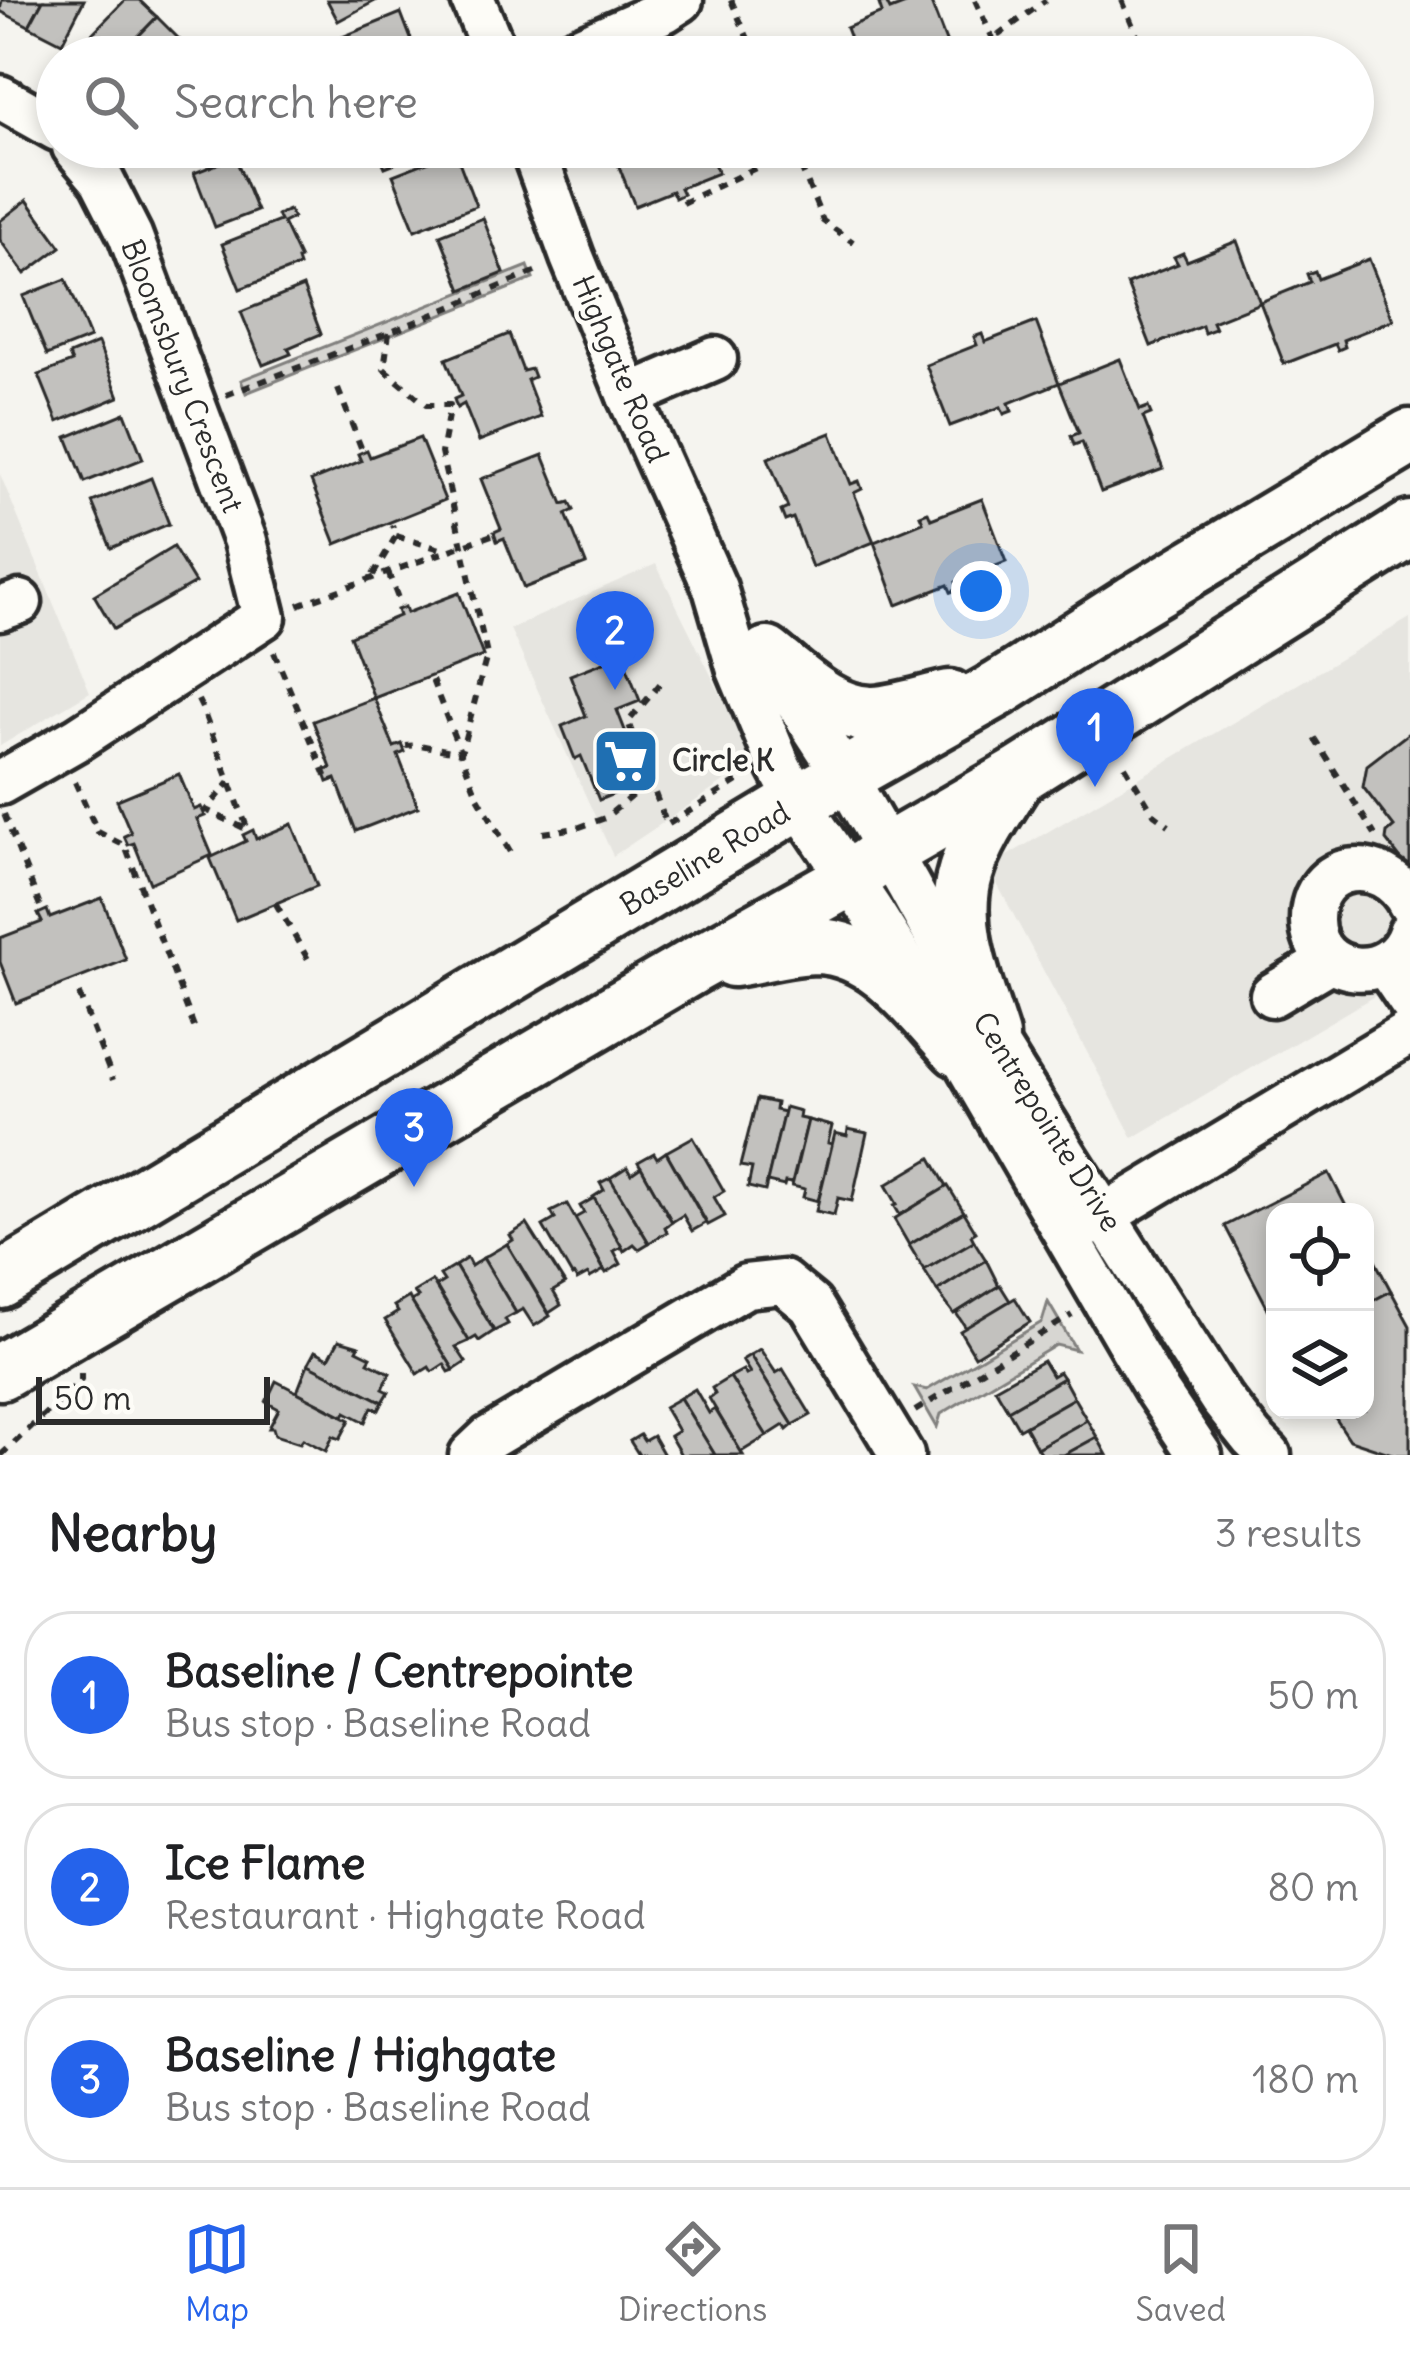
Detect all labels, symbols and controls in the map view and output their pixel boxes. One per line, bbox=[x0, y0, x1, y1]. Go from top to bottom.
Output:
search box bbox=[36, 36, 1374, 168]
icon: search bbox=[78, 69, 144, 135]
text: Search here bbox=[174, 74, 418, 130]
street label: Bloomsbury Crescent bbox=[113, 234, 253, 518]
street label: Highgate Road bbox=[564, 269, 677, 468]
your location bbox=[951, 561, 1011, 621]
pin: 2 bbox=[576, 591, 654, 690]
pin: 1 bbox=[1056, 688, 1134, 787]
supermarket icon: Circle K bbox=[591, 726, 661, 796]
place label: Circle K bbox=[672, 741, 775, 779]
street label: Baseline Road bbox=[613, 793, 796, 924]
street label: Centrepointe Drive bbox=[965, 1005, 1131, 1238]
pin: 3 bbox=[375, 1088, 453, 1187]
map controls bbox=[1266, 1203, 1374, 1419]
button: locate bbox=[1266, 1203, 1374, 1311]
button: layers bbox=[1266, 1311, 1374, 1419]
scale bar bbox=[36, 1371, 270, 1424]
text: 50 m bbox=[54, 1377, 131, 1419]
text: Nearby bbox=[48, 1501, 217, 1565]
text: 3 results bbox=[1215, 1509, 1362, 1558]
text: Baseline / Centrepointe bbox=[165, 1643, 634, 1699]
text: 1 bbox=[82, 1671, 98, 1720]
text: 50 m bbox=[1267, 1671, 1359, 1720]
text: Bus stop · Baseline Road bbox=[165, 1699, 591, 1748]
text: Ice Flame bbox=[165, 1835, 365, 1891]
text: 2 bbox=[79, 1863, 101, 1912]
text: 80 m bbox=[1267, 1863, 1359, 1912]
text: Restaurant · Highgate Road bbox=[165, 1891, 646, 1940]
text: Baseline / Highgate bbox=[165, 2027, 556, 2083]
text: 3 bbox=[79, 2055, 101, 2104]
text: 180 m bbox=[1252, 2055, 1359, 2104]
text: Bus stop · Baseline Road bbox=[165, 2083, 591, 2132]
tab: Map bbox=[184, 2216, 250, 2330]
tab: Directions bbox=[618, 2216, 767, 2330]
tab: Saved bbox=[1136, 2216, 1226, 2330]

